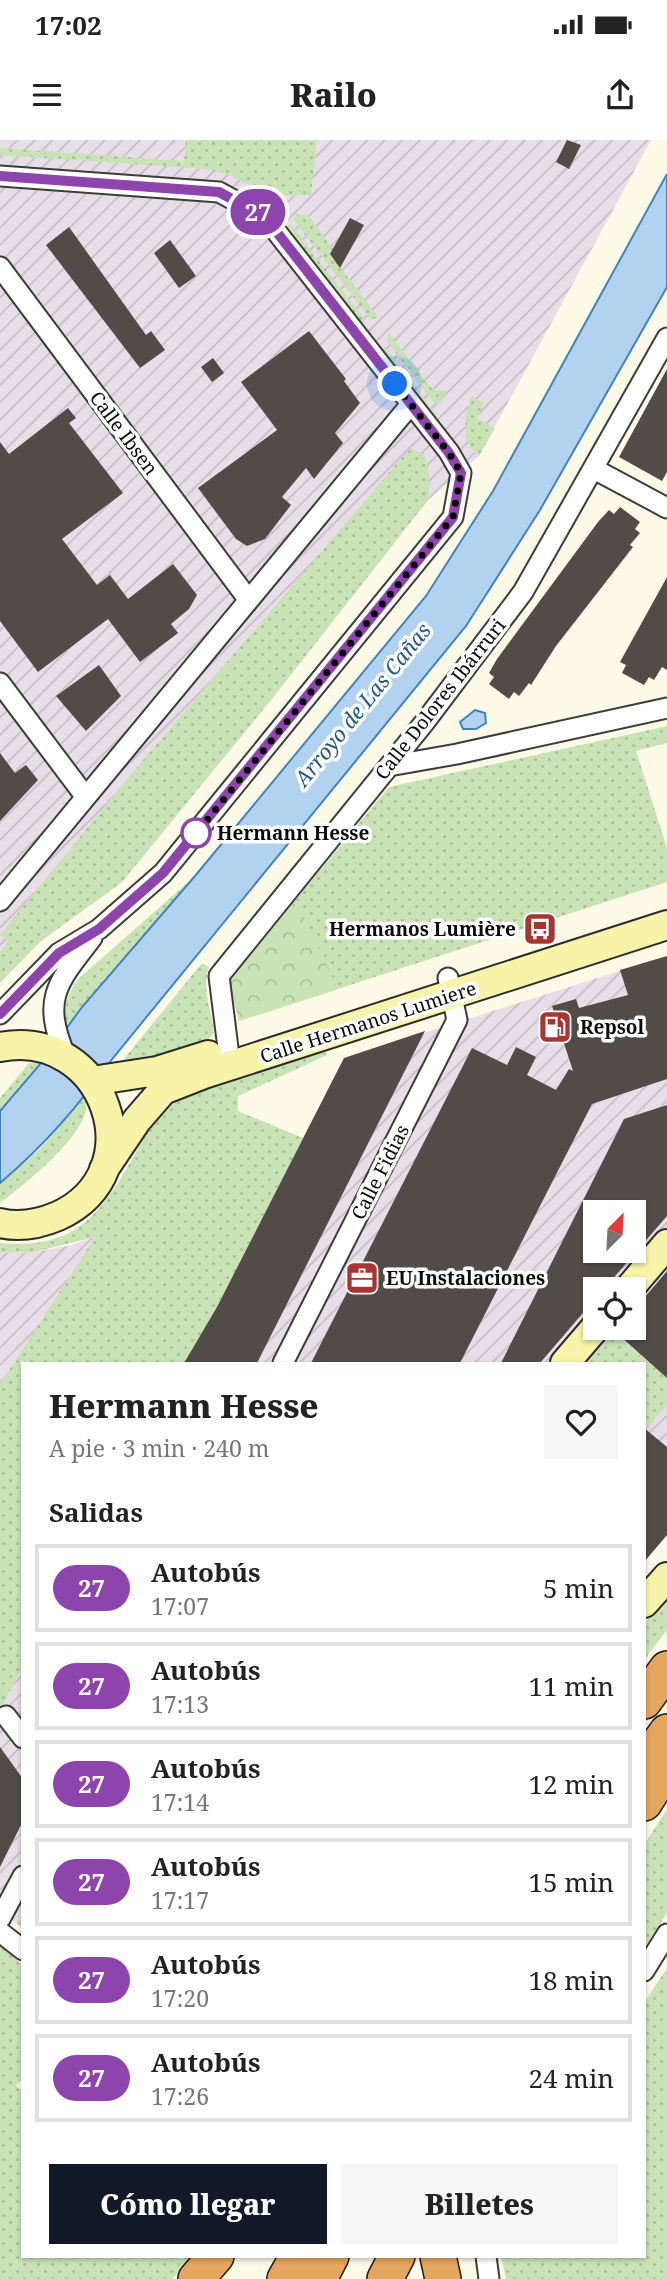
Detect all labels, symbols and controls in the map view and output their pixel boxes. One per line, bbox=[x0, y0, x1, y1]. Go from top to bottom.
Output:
text: 17:02 bbox=[35, 7, 102, 43]
text: Railo bbox=[290, 73, 377, 116]
icon: menu bbox=[28, 76, 66, 114]
icon: share bbox=[601, 76, 639, 114]
line badge: 27 bbox=[226, 189, 290, 235]
text: 27 bbox=[244, 195, 272, 228]
your location bbox=[377, 366, 412, 401]
street label: Calle Ibsen bbox=[84, 386, 164, 480]
street label: Calle Dolores Ibárruri bbox=[369, 613, 511, 785]
water label: Arroyo de Las Cañas bbox=[286, 617, 437, 793]
marker: Hermann Hesse bbox=[181, 818, 211, 848]
place label: Hermann Hesse bbox=[217, 820, 369, 846]
bus stop icon: Hermanos Lumière bbox=[521, 910, 559, 948]
place label: Hermanos Lumière bbox=[329, 916, 516, 942]
street label: Calle Hermanos Lumiere bbox=[256, 975, 480, 1069]
fuel station icon: Repsol bbox=[536, 1008, 574, 1046]
place label: Repsol bbox=[580, 1014, 644, 1040]
street label: Calle Fidias bbox=[345, 1120, 415, 1224]
north arrow bbox=[583, 1200, 646, 1264]
map controls bbox=[583, 1200, 646, 1340]
office icon: EU Instalaciones bbox=[343, 1259, 381, 1297]
place label: EU Instalaciones bbox=[386, 1265, 545, 1291]
button: locate bbox=[583, 1277, 646, 1340]
text: Hermann Hesse bbox=[49, 1383, 319, 1428]
button: heart bbox=[544, 1385, 618, 1459]
text: A pie · 3 min · 240 m bbox=[49, 1432, 269, 1464]
text: Salidas bbox=[49, 1494, 143, 1530]
text: Autobús bbox=[151, 1554, 261, 1590]
text: 5 min bbox=[543, 1570, 614, 1606]
text: 27 bbox=[78, 1571, 105, 1604]
text: 17:07 bbox=[151, 1590, 209, 1622]
text: Autobús bbox=[151, 1652, 261, 1688]
text: 11 min bbox=[529, 1668, 614, 1704]
text: 27 bbox=[78, 1669, 105, 1702]
text: 17:13 bbox=[151, 1688, 209, 1720]
text: Autobús bbox=[151, 1750, 261, 1786]
text: 12 min bbox=[529, 1766, 614, 1802]
text: 27 bbox=[78, 1767, 105, 1800]
text: 17:14 bbox=[151, 1786, 209, 1818]
text: Autobús bbox=[151, 1848, 261, 1884]
text: 15 min bbox=[529, 1864, 614, 1900]
text: 27 bbox=[78, 1865, 105, 1898]
text: 17:17 bbox=[151, 1884, 209, 1916]
text: Autobús bbox=[151, 1946, 261, 1982]
text: 18 min bbox=[529, 1962, 614, 1998]
text: 27 bbox=[78, 1963, 105, 1996]
text: 17:20 bbox=[151, 1982, 209, 2014]
text: Autobús bbox=[151, 2044, 261, 2080]
text: 24 min bbox=[529, 2060, 614, 2096]
text: 27 bbox=[78, 2061, 105, 2094]
text: 17:26 bbox=[151, 2080, 209, 2112]
button: Cómo llegar bbox=[49, 2164, 327, 2244]
button: Billetes bbox=[341, 2164, 618, 2244]

